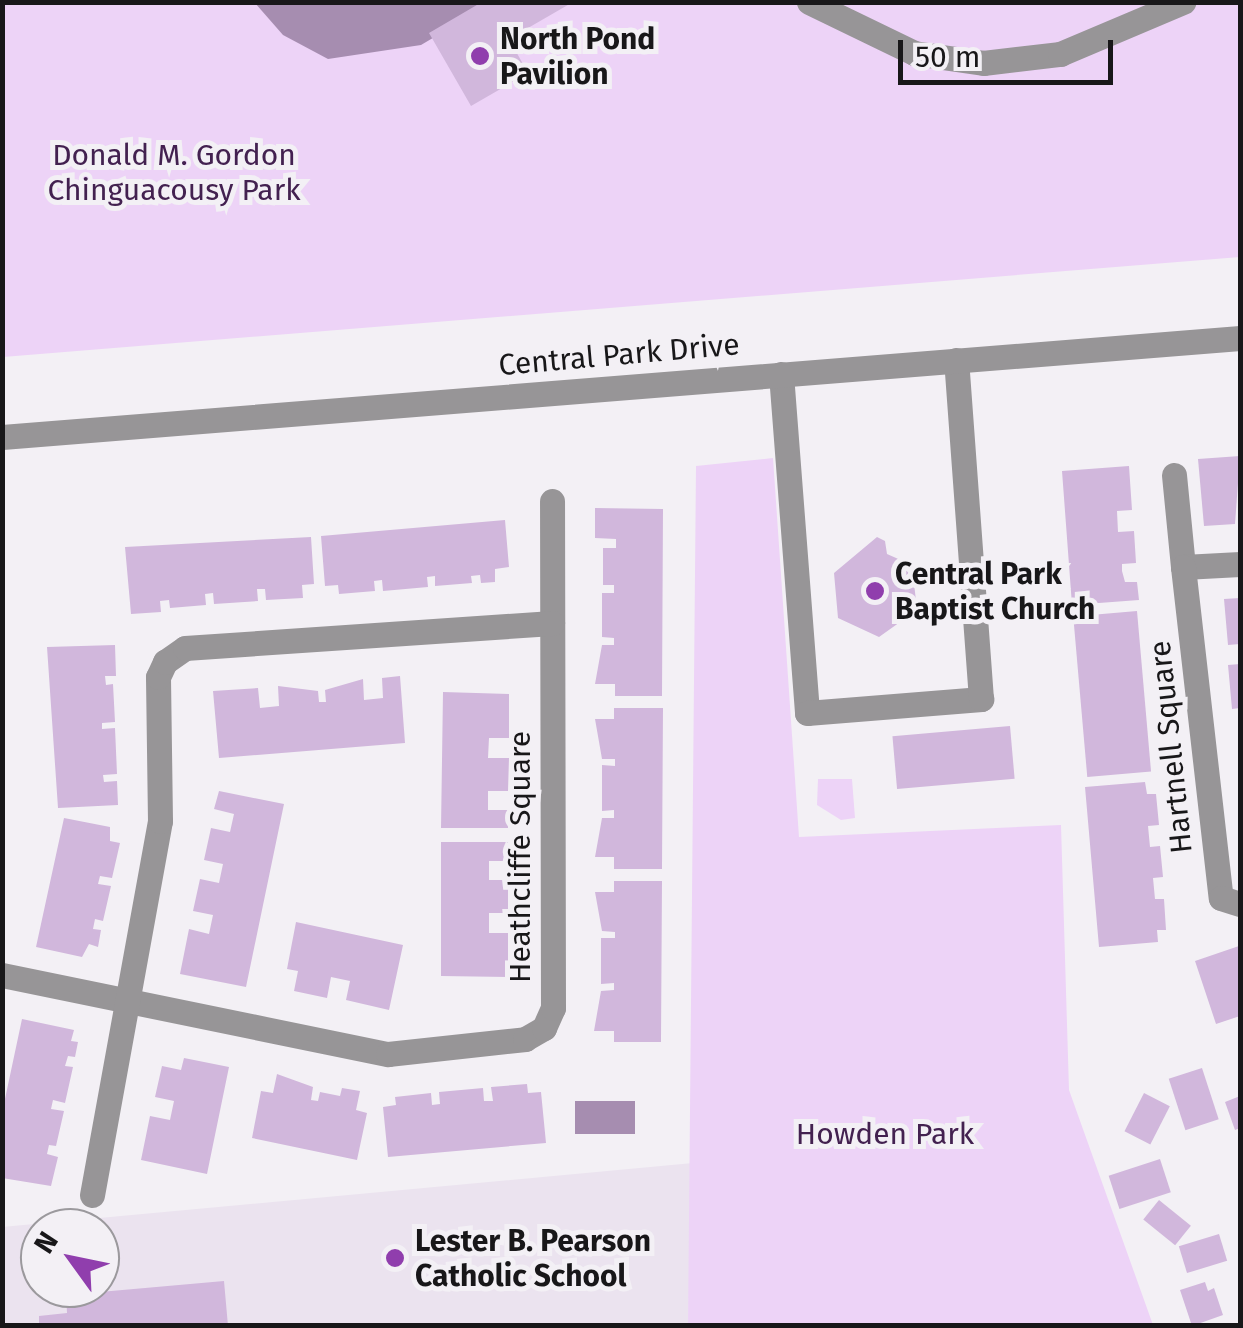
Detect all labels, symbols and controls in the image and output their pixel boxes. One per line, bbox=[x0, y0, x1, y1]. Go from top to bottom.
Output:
scale bar bbox=[903, 20, 1118, 82]
place label: North Pond Pavilion bbox=[500, 21, 655, 92]
text: 50 m bbox=[915, 39, 980, 75]
marker: North Pond Pavilion bbox=[469, 45, 491, 67]
park label: Donald M. Gordon Chinguacousy Park bbox=[47, 137, 301, 208]
street label: Central Park Drive bbox=[497, 327, 741, 383]
place label: Central Park Baptist Church bbox=[895, 556, 1095, 626]
marker: Central Park Baptist Church bbox=[864, 580, 886, 602]
street label: Hartnell Square bbox=[1142, 639, 1200, 855]
street label: Heathcliffe Square bbox=[502, 731, 538, 983]
park label: Howden Park bbox=[796, 1116, 974, 1152]
north arrow bbox=[20, 1208, 120, 1308]
place label: Lester B. Pearson Catholic School bbox=[415, 1223, 651, 1294]
text: N bbox=[27, 1226, 65, 1259]
marker: Lester B. Pearson Catholic School bbox=[384, 1247, 406, 1269]

